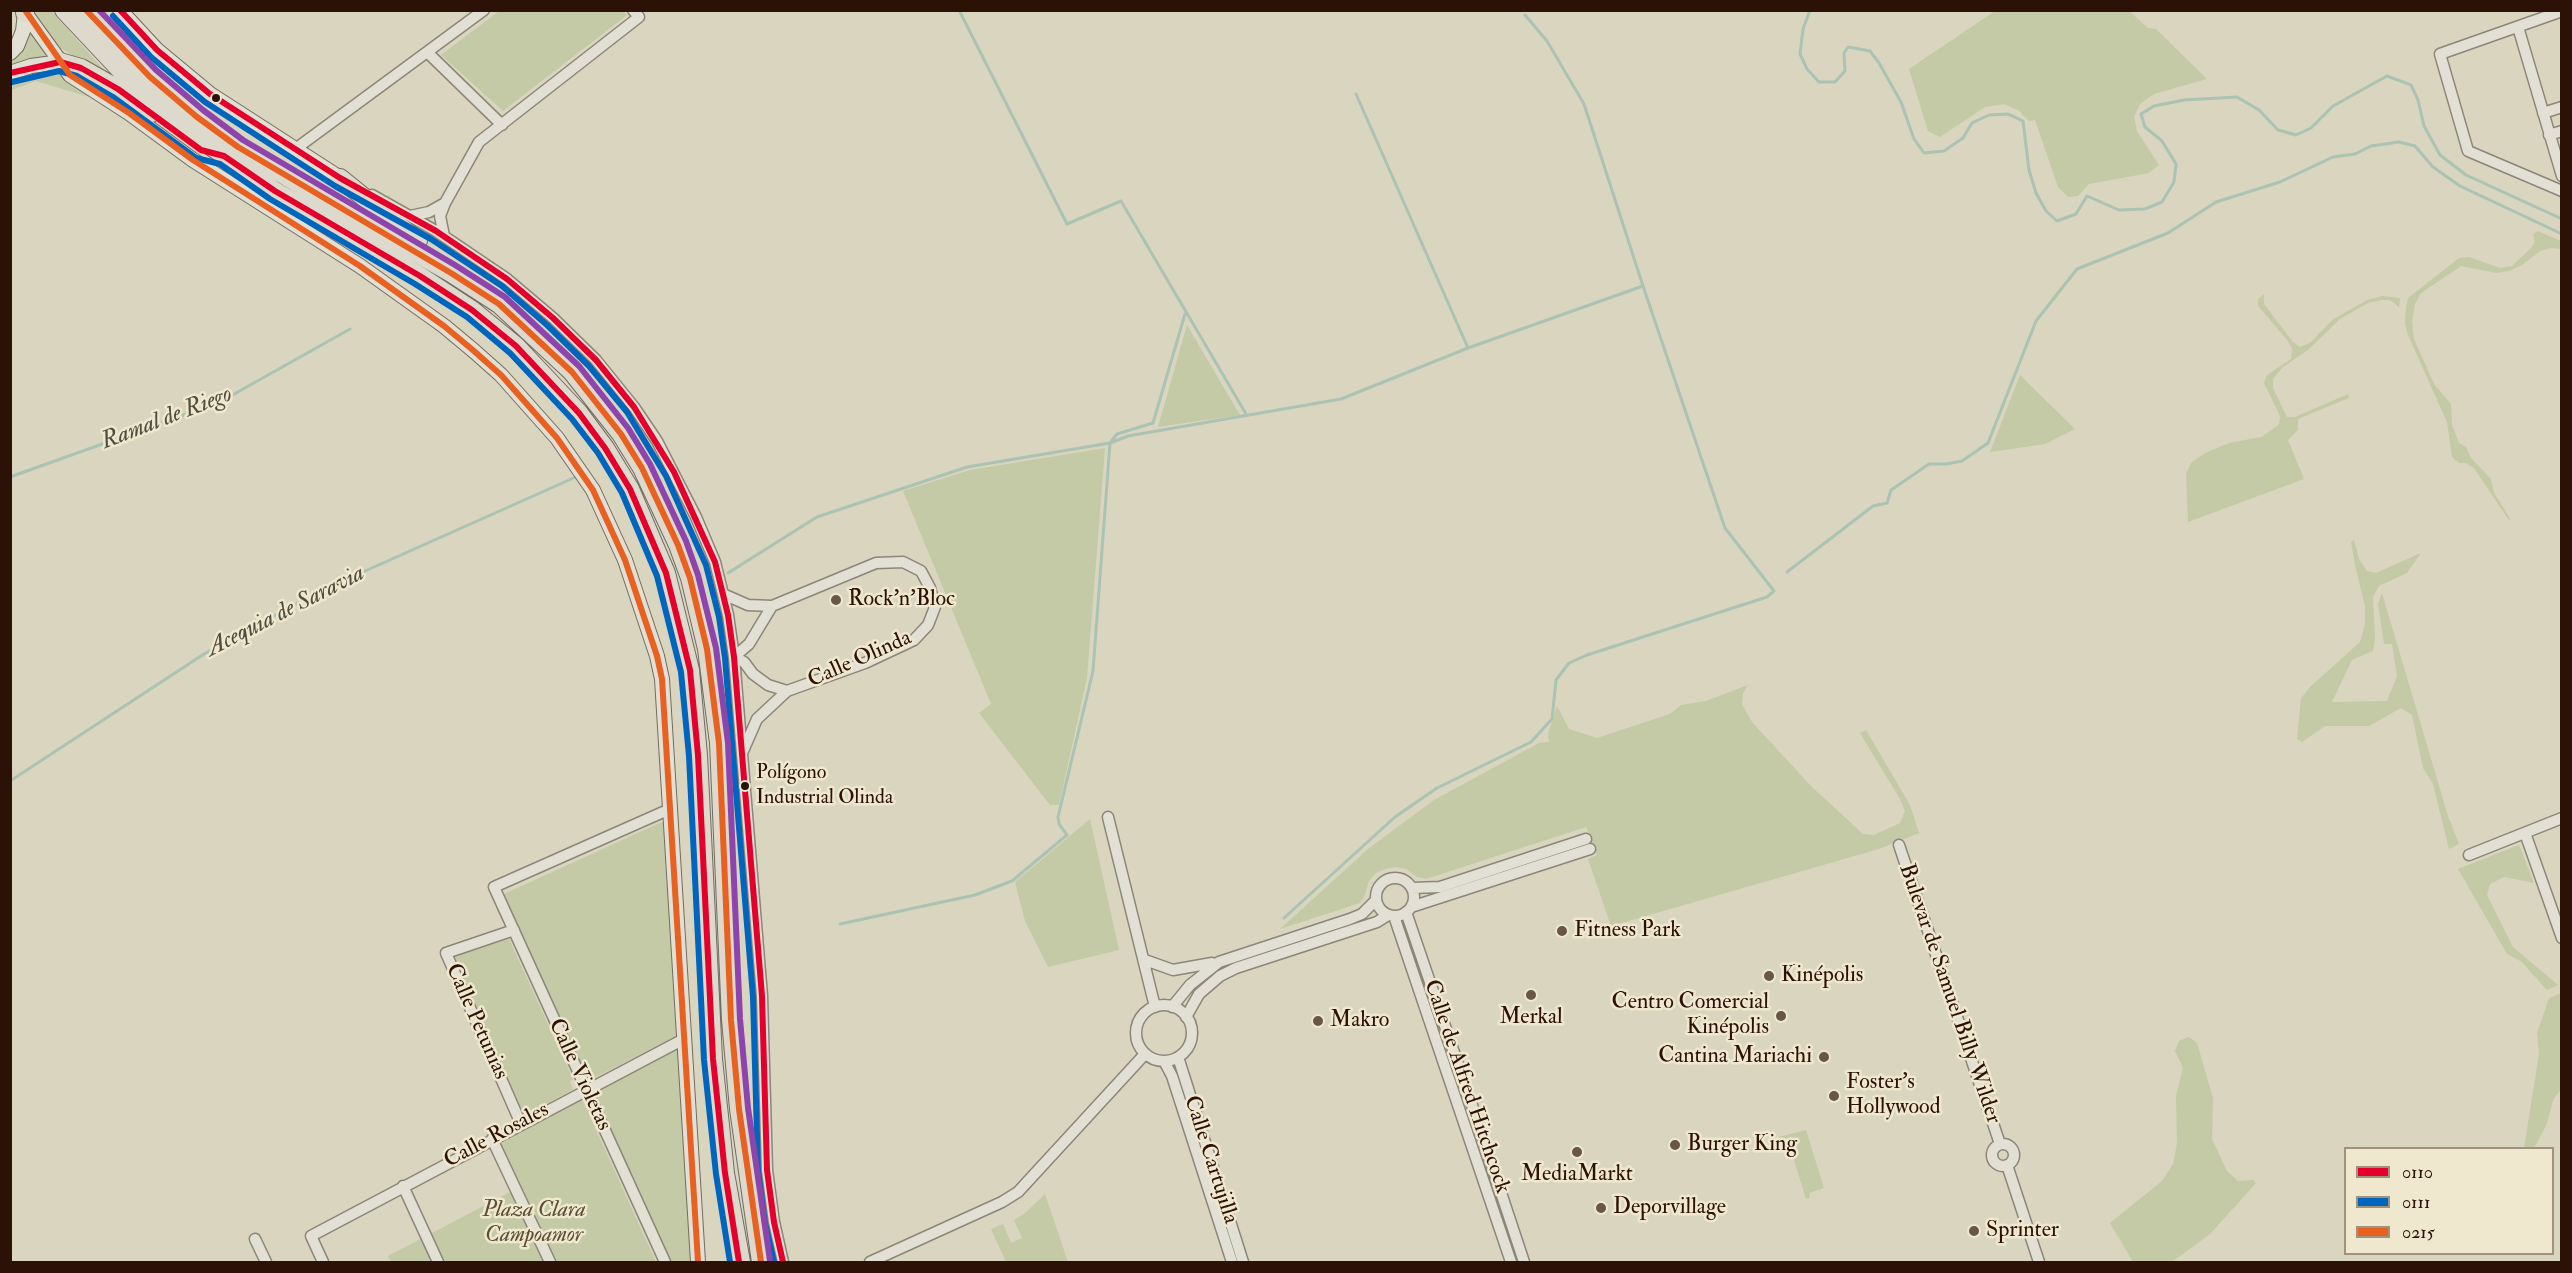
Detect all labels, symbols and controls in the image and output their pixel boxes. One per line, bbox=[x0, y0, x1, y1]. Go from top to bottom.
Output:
unlabelled marker bbox=[210, 92, 222, 104]
water label: Ramal de Riego bbox=[97, 381, 237, 457]
water label: Acequia de Saravia bbox=[202, 560, 370, 664]
place label: Rock'n'Bloc bbox=[848, 587, 955, 613]
marker: Rock'n'Bloc bbox=[829, 593, 843, 607]
street label: Calle Olinda bbox=[804, 625, 916, 695]
place label: Polígono Industrial Olinda bbox=[756, 762, 893, 809]
marker: Polígono Industrial Olinda bbox=[739, 780, 751, 792]
street label: Bulevar de Samuel Billy Wilder bbox=[1892, 861, 2006, 1127]
place label: Fitness Park bbox=[1574, 918, 1681, 944]
marker: Fitness Park bbox=[1555, 924, 1569, 938]
street label: Calle Petunias bbox=[439, 960, 513, 1084]
place label: Kinépolis bbox=[1781, 963, 1863, 989]
marker: Kinépolis bbox=[1762, 969, 1776, 983]
street label: Calle de Alfred Hitchcock bbox=[1417, 977, 1515, 1197]
marker: Merkal bbox=[1524, 988, 1538, 1002]
place label: Centro Comercial Kinépolis bbox=[1612, 990, 1769, 1042]
place label: Merkal bbox=[1499, 1005, 1563, 1031]
place label: Makro bbox=[1330, 1008, 1389, 1034]
marker: Centro Comercial Kinépolis bbox=[1774, 1009, 1788, 1023]
marker: Makro bbox=[1311, 1014, 1325, 1028]
street label: Calle Violetas bbox=[542, 1015, 616, 1135]
place label: Cantina Mariachi bbox=[1658, 1044, 1812, 1070]
marker: Cantina Mariachi bbox=[1817, 1050, 1831, 1064]
place label: Foster's Hollywood bbox=[1846, 1070, 1941, 1122]
marker: Foster's Hollywood bbox=[1827, 1089, 1841, 1103]
street label: Calle Cartujilla bbox=[1177, 1093, 1243, 1227]
street label: Calle Rosales bbox=[440, 1097, 554, 1175]
place label: Burger King bbox=[1687, 1132, 1797, 1158]
marker: Burger King bbox=[1668, 1138, 1682, 1152]
marker: MediaMarkt bbox=[1570, 1145, 1584, 1159]
legend bbox=[2344, 1147, 2554, 1255]
text: 0110 bbox=[2402, 1161, 2433, 1184]
place label: MediaMarkt bbox=[1521, 1162, 1633, 1188]
text: 0111 bbox=[2402, 1191, 2430, 1214]
place label: Deporvillage bbox=[1613, 1195, 1726, 1221]
park label: Plaza Clara Campoamor bbox=[482, 1198, 586, 1250]
marker: Deporvillage bbox=[1594, 1201, 1608, 1215]
place label: Sprinter bbox=[1986, 1218, 2059, 1244]
text: 0215 bbox=[2402, 1221, 2435, 1244]
marker: Sprinter bbox=[1967, 1224, 1981, 1238]

